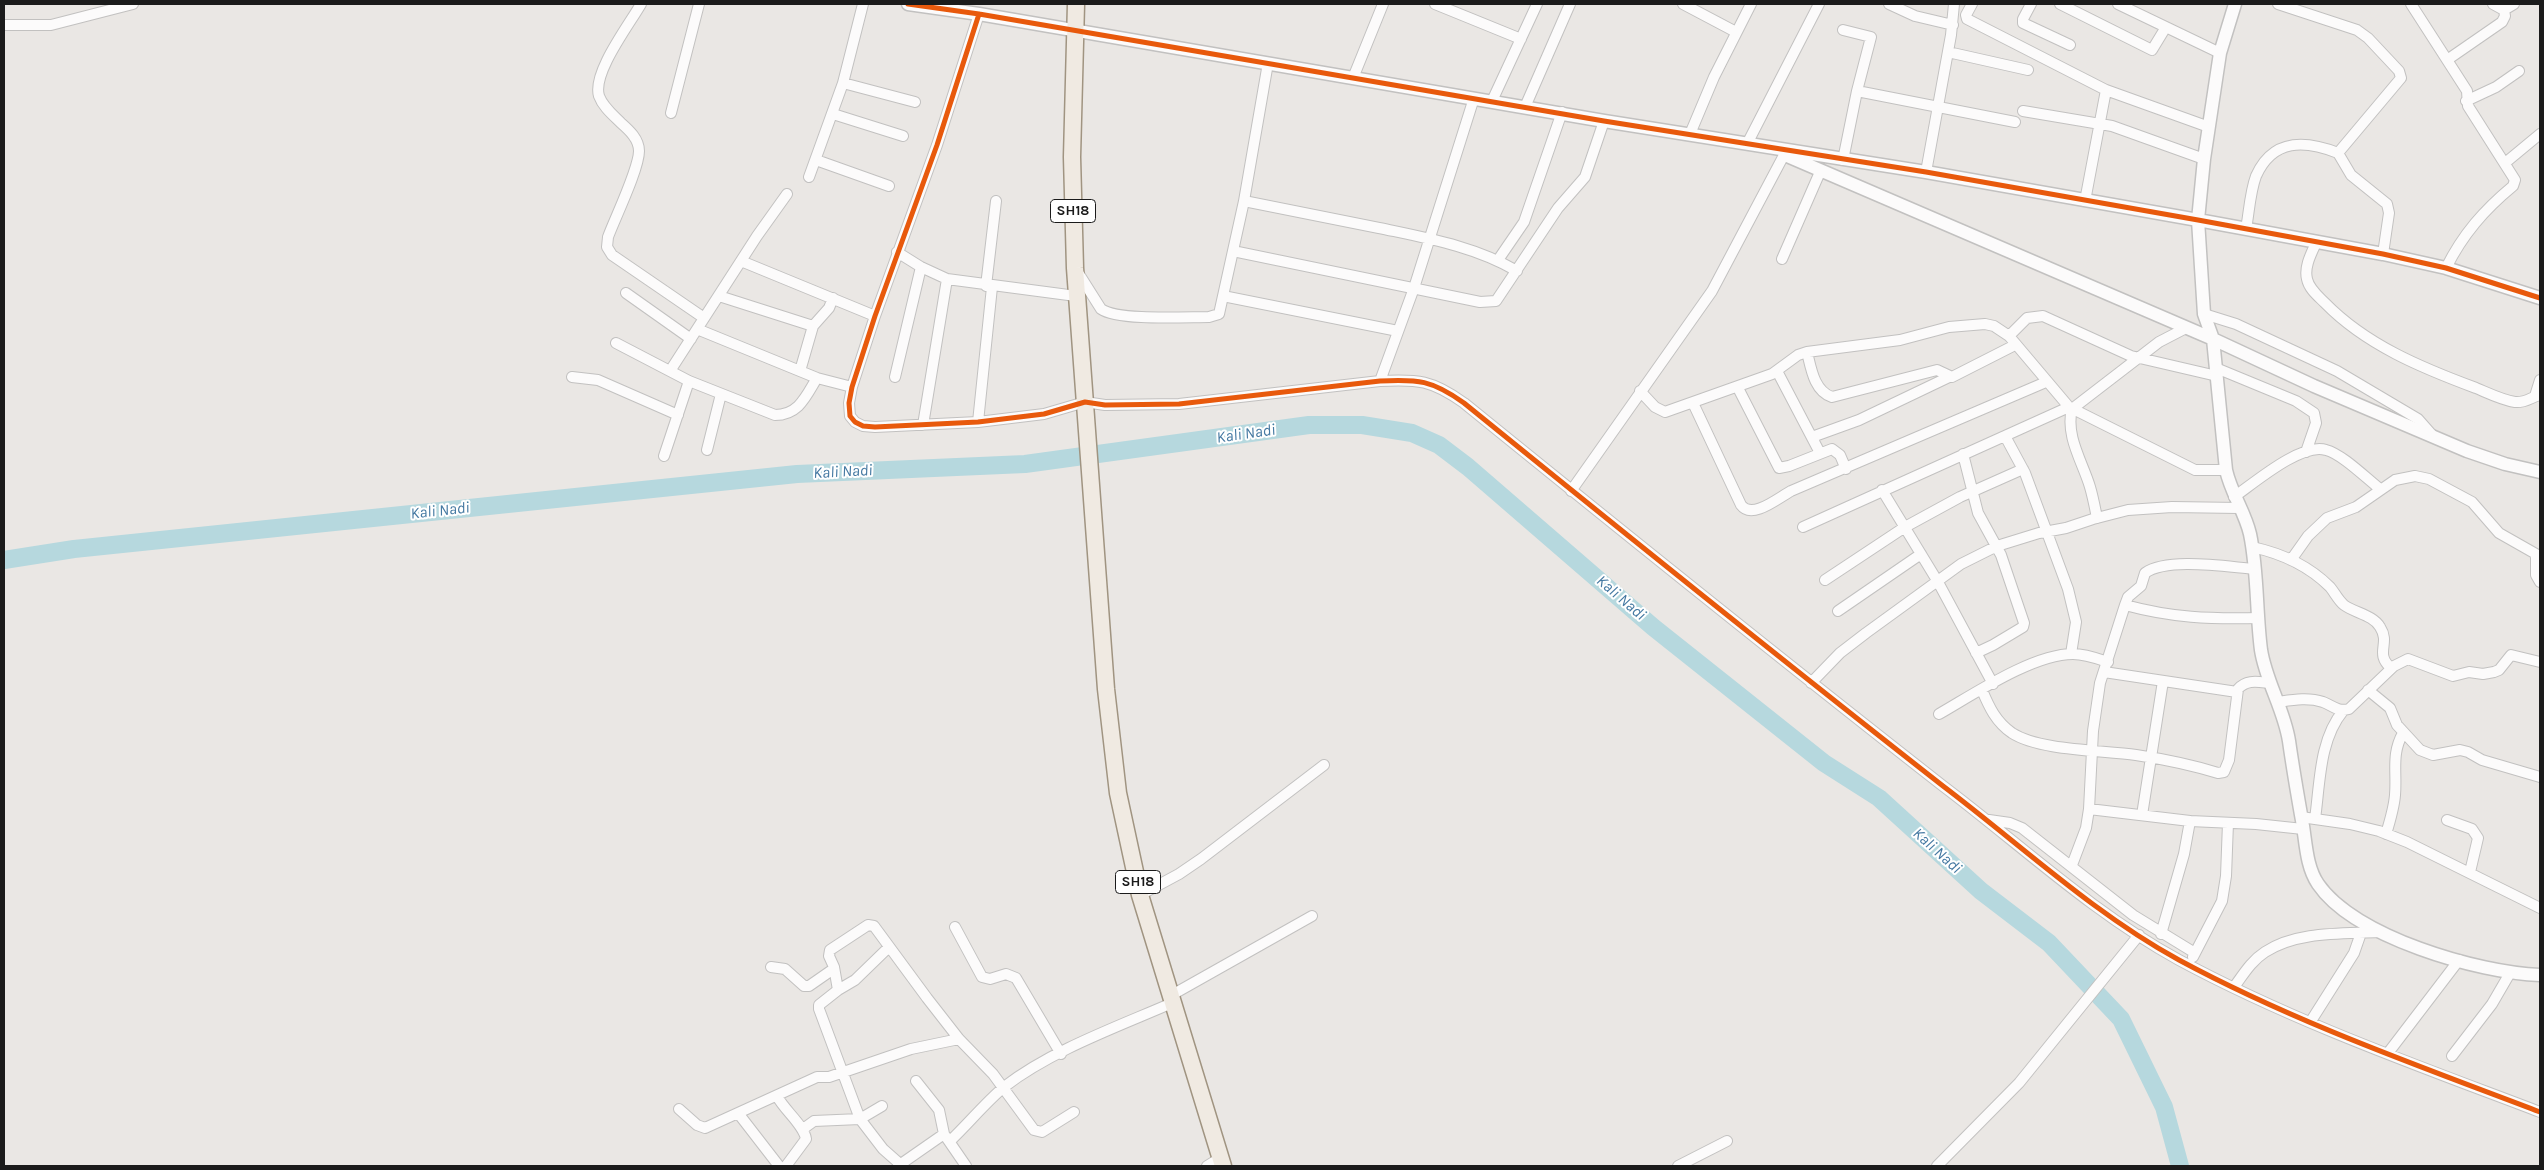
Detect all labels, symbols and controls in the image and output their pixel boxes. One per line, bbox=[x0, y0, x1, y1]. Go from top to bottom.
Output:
road number: SH18 bbox=[1050, 200, 1096, 222]
water label: Kali Nadi bbox=[1215, 420, 1277, 448]
water label: Kali Nadi bbox=[813, 461, 873, 483]
water label: Kali Nadi bbox=[409, 498, 471, 524]
water label: Kali Nadi bbox=[1592, 571, 1650, 625]
water label: Kali Nadi bbox=[1909, 824, 1965, 878]
road number: SH18 bbox=[1116, 870, 1160, 894]

